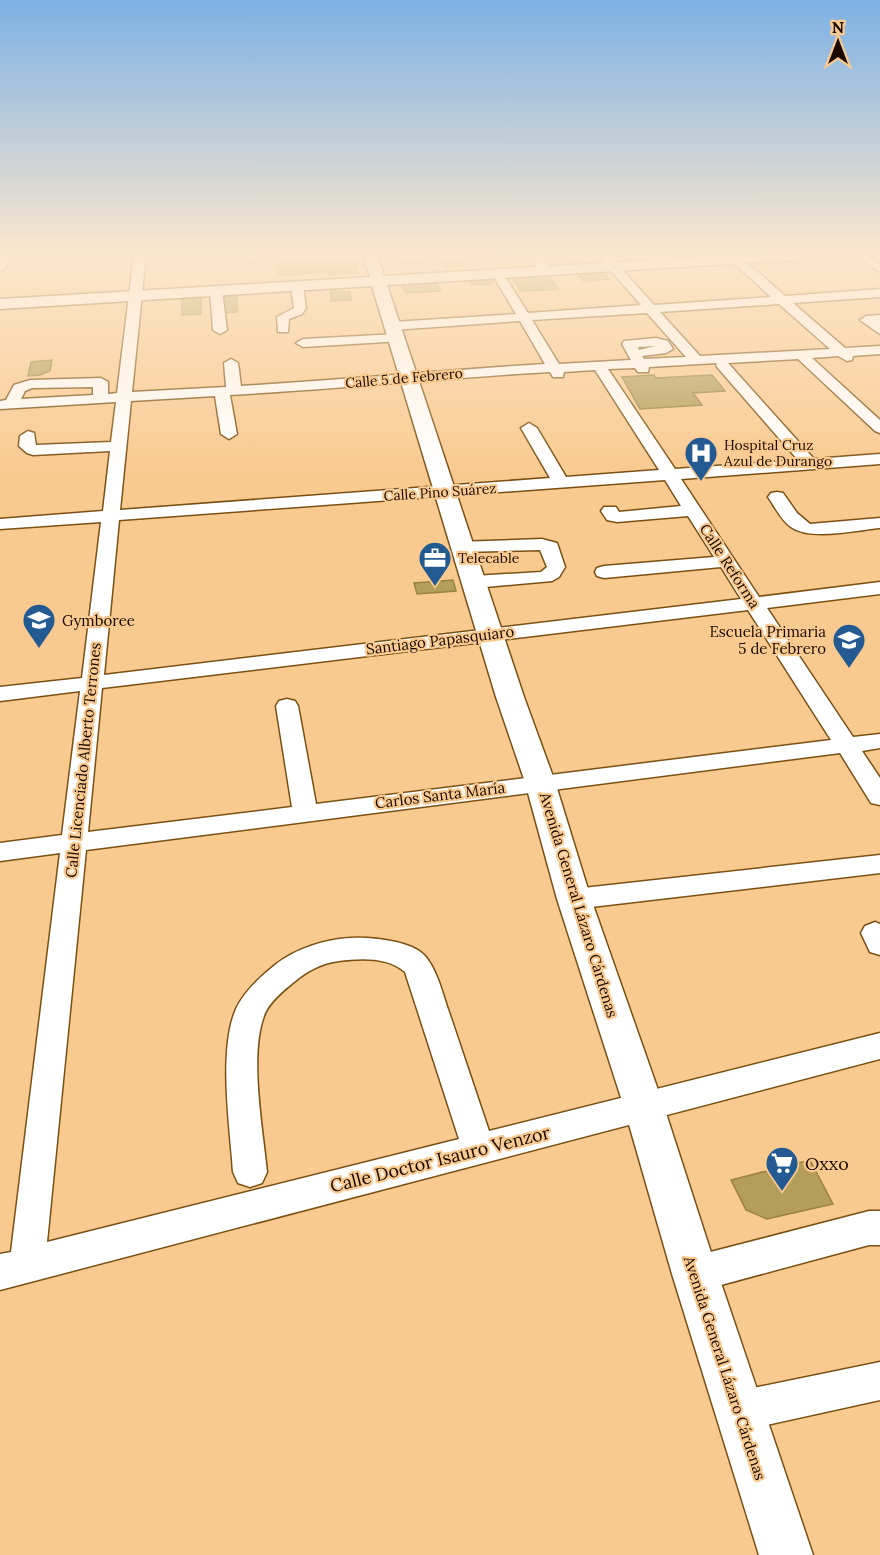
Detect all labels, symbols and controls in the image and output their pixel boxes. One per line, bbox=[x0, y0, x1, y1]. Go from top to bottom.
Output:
north arrow bbox=[808, 12, 868, 72]
text: N bbox=[832, 17, 844, 37]
street label: Calle 5 de Febrero bbox=[345, 364, 463, 392]
hospital icon: Hospital Cruz Azul de Durango bbox=[683, 435, 719, 482]
place label: Hospital Cruz Azul de Durango bbox=[723, 436, 832, 470]
street label: Calle Pino Suárez bbox=[383, 479, 497, 505]
street label: Calle Reforma bbox=[696, 520, 765, 612]
office icon: Telecable bbox=[417, 540, 453, 587]
place label: Telecable bbox=[458, 549, 520, 567]
school or university icon: Gymboree bbox=[21, 602, 57, 649]
place label: Gymboree bbox=[62, 611, 135, 630]
street label: Santiago Papasquiaro bbox=[365, 621, 515, 659]
place label: Escuela Primaria 5 de Febrero bbox=[709, 622, 826, 658]
school or university icon: Escuela Primaria 5 de Febrero bbox=[831, 622, 867, 669]
street label: Calle Licenciado Alberto Terrones bbox=[61, 641, 105, 879]
street label: Carlos Santa María bbox=[374, 778, 506, 812]
street label: Avenida General Lázaro Cárdenas bbox=[535, 789, 622, 1020]
street label: Calle Doctor Isauro Venzor bbox=[328, 1120, 553, 1197]
supermarket icon: Oxxo bbox=[764, 1145, 800, 1192]
place label: Oxxo bbox=[805, 1152, 849, 1175]
street label: Avenida General Lázaro Cárdenas bbox=[679, 1253, 770, 1482]

